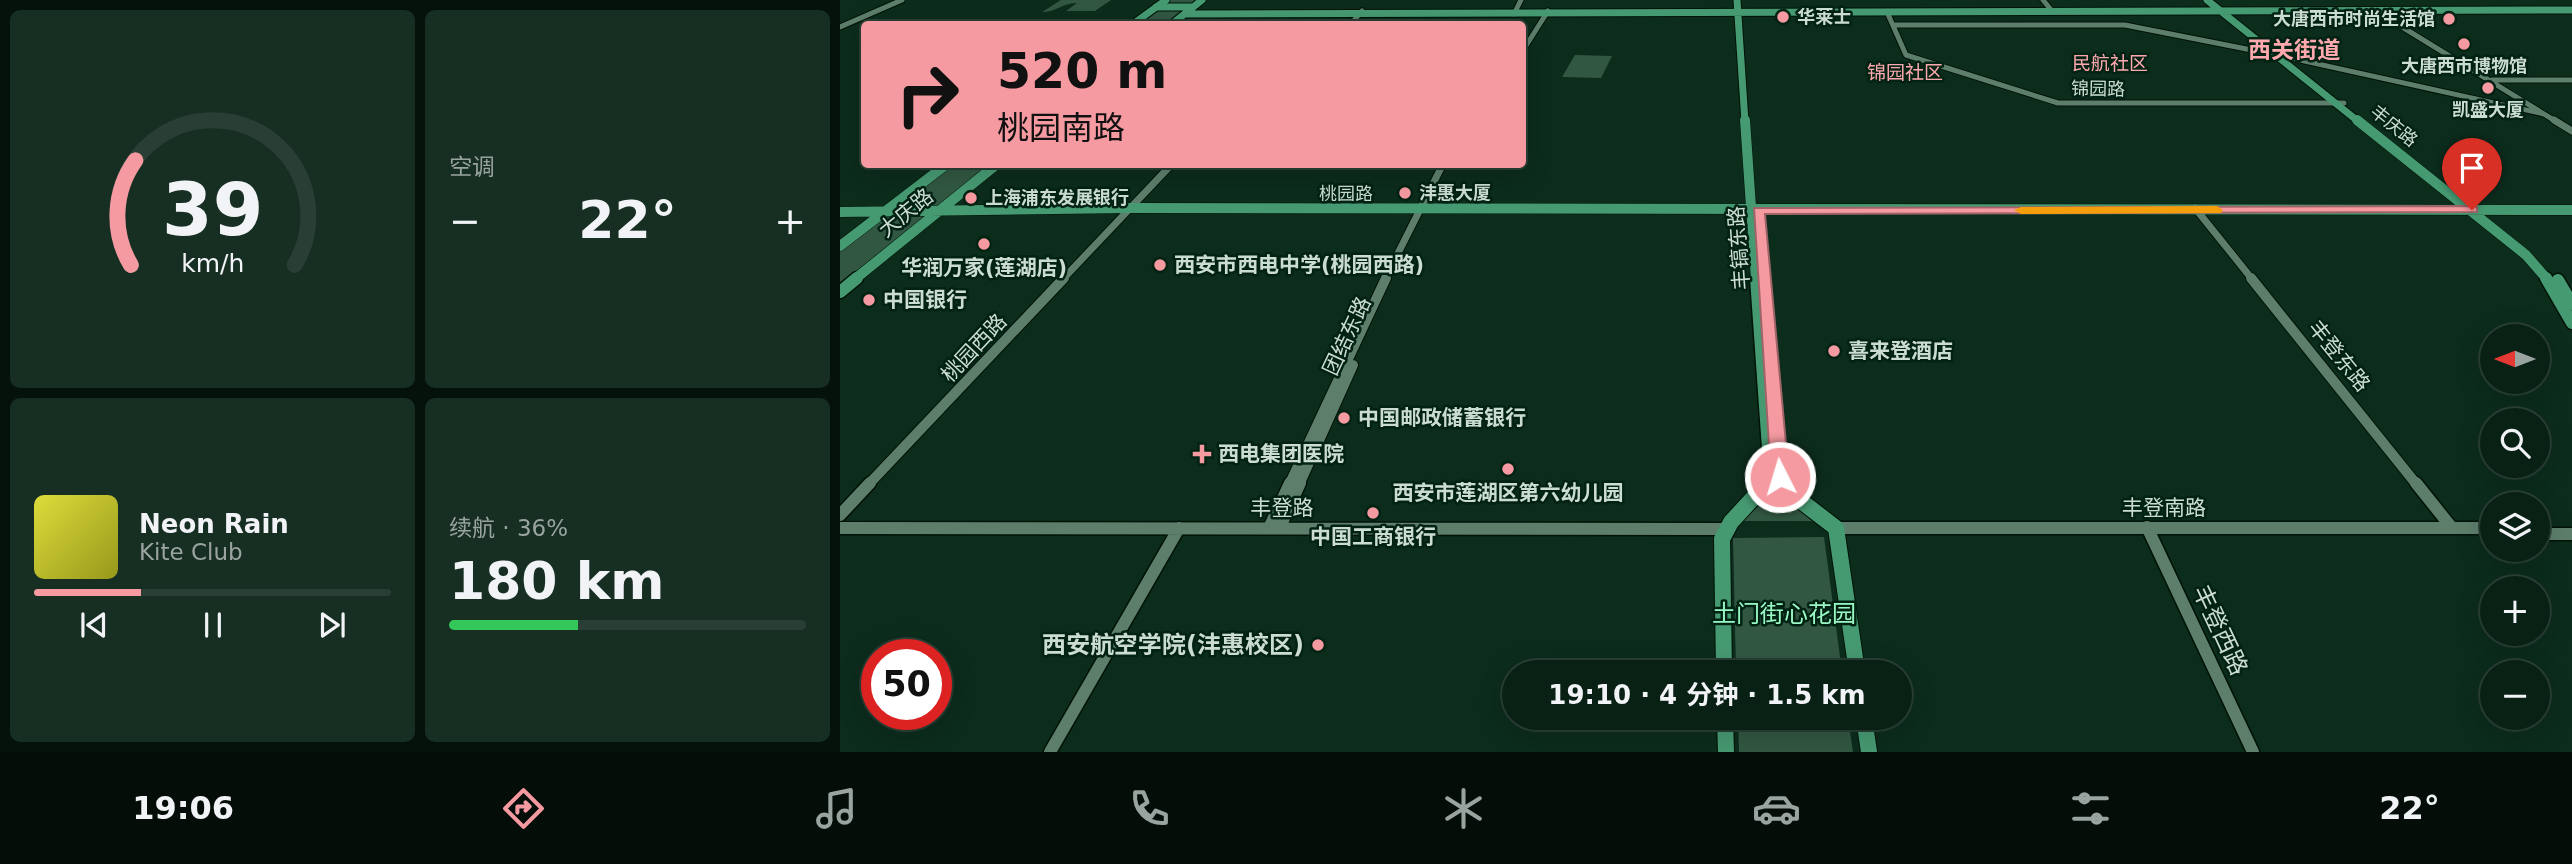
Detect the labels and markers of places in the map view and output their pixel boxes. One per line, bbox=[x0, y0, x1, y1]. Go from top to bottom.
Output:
place label: 华莱士 bbox=[1797, 6, 1851, 27]
place label: 大唐西市时尚生活馆 bbox=[2273, 8, 2435, 29]
marker: 华莱士 bbox=[1775, 9, 1791, 25]
marker: 大唐西市时尚生活馆 bbox=[2441, 11, 2457, 27]
marker: 大唐西市博物馆 bbox=[2456, 36, 2472, 52]
place label: 大唐西市博物馆 bbox=[2401, 55, 2527, 76]
marker: 凯盛大厦 bbox=[2480, 80, 2496, 96]
place label: 凯盛大厦 bbox=[2452, 99, 2524, 120]
pin bbox=[2442, 138, 2502, 210]
place label: 沣惠大厦 bbox=[1419, 182, 1491, 203]
marker: 沣惠大厦 bbox=[1397, 185, 1413, 201]
place label: 上海浦东发展银行 bbox=[985, 187, 1129, 208]
marker: 上海浦东发展银行 bbox=[963, 190, 979, 206]
marker: 华润万家(莲湖店) bbox=[976, 236, 992, 252]
place label: 西安市西电中学(桃园西路) bbox=[1174, 253, 1424, 277]
place label: 华润万家(莲湖店) bbox=[901, 256, 1067, 280]
marker: 西安市西电中学(桃园西路) bbox=[1152, 257, 1168, 273]
place label: 中国银行 bbox=[883, 288, 967, 312]
marker: 中国银行 bbox=[861, 292, 877, 308]
place label: 喜来登酒店 bbox=[1848, 339, 1953, 363]
marker: 喜来登酒店 bbox=[1826, 343, 1842, 359]
place label: 中国邮政储蓄银行 bbox=[1358, 406, 1526, 430]
marker: 中国邮政储蓄银行 bbox=[1336, 410, 1352, 426]
place label: 西电集团医院 bbox=[1218, 442, 1344, 466]
marker: 西电集团医院 bbox=[1192, 444, 1212, 464]
marker: 西安市莲湖区第六幼儿园 bbox=[1500, 461, 1516, 477]
place label: 西安市莲湖区第六幼儿园 bbox=[1393, 481, 1624, 505]
marker: 中国工商银行 bbox=[1365, 505, 1381, 521]
place label: 中国工商银行 bbox=[1310, 525, 1436, 549]
place label: 西安航空学院(沣惠校区) bbox=[1042, 631, 1304, 659]
marker: 西安航空学院(沣惠校区) bbox=[1310, 637, 1326, 653]

